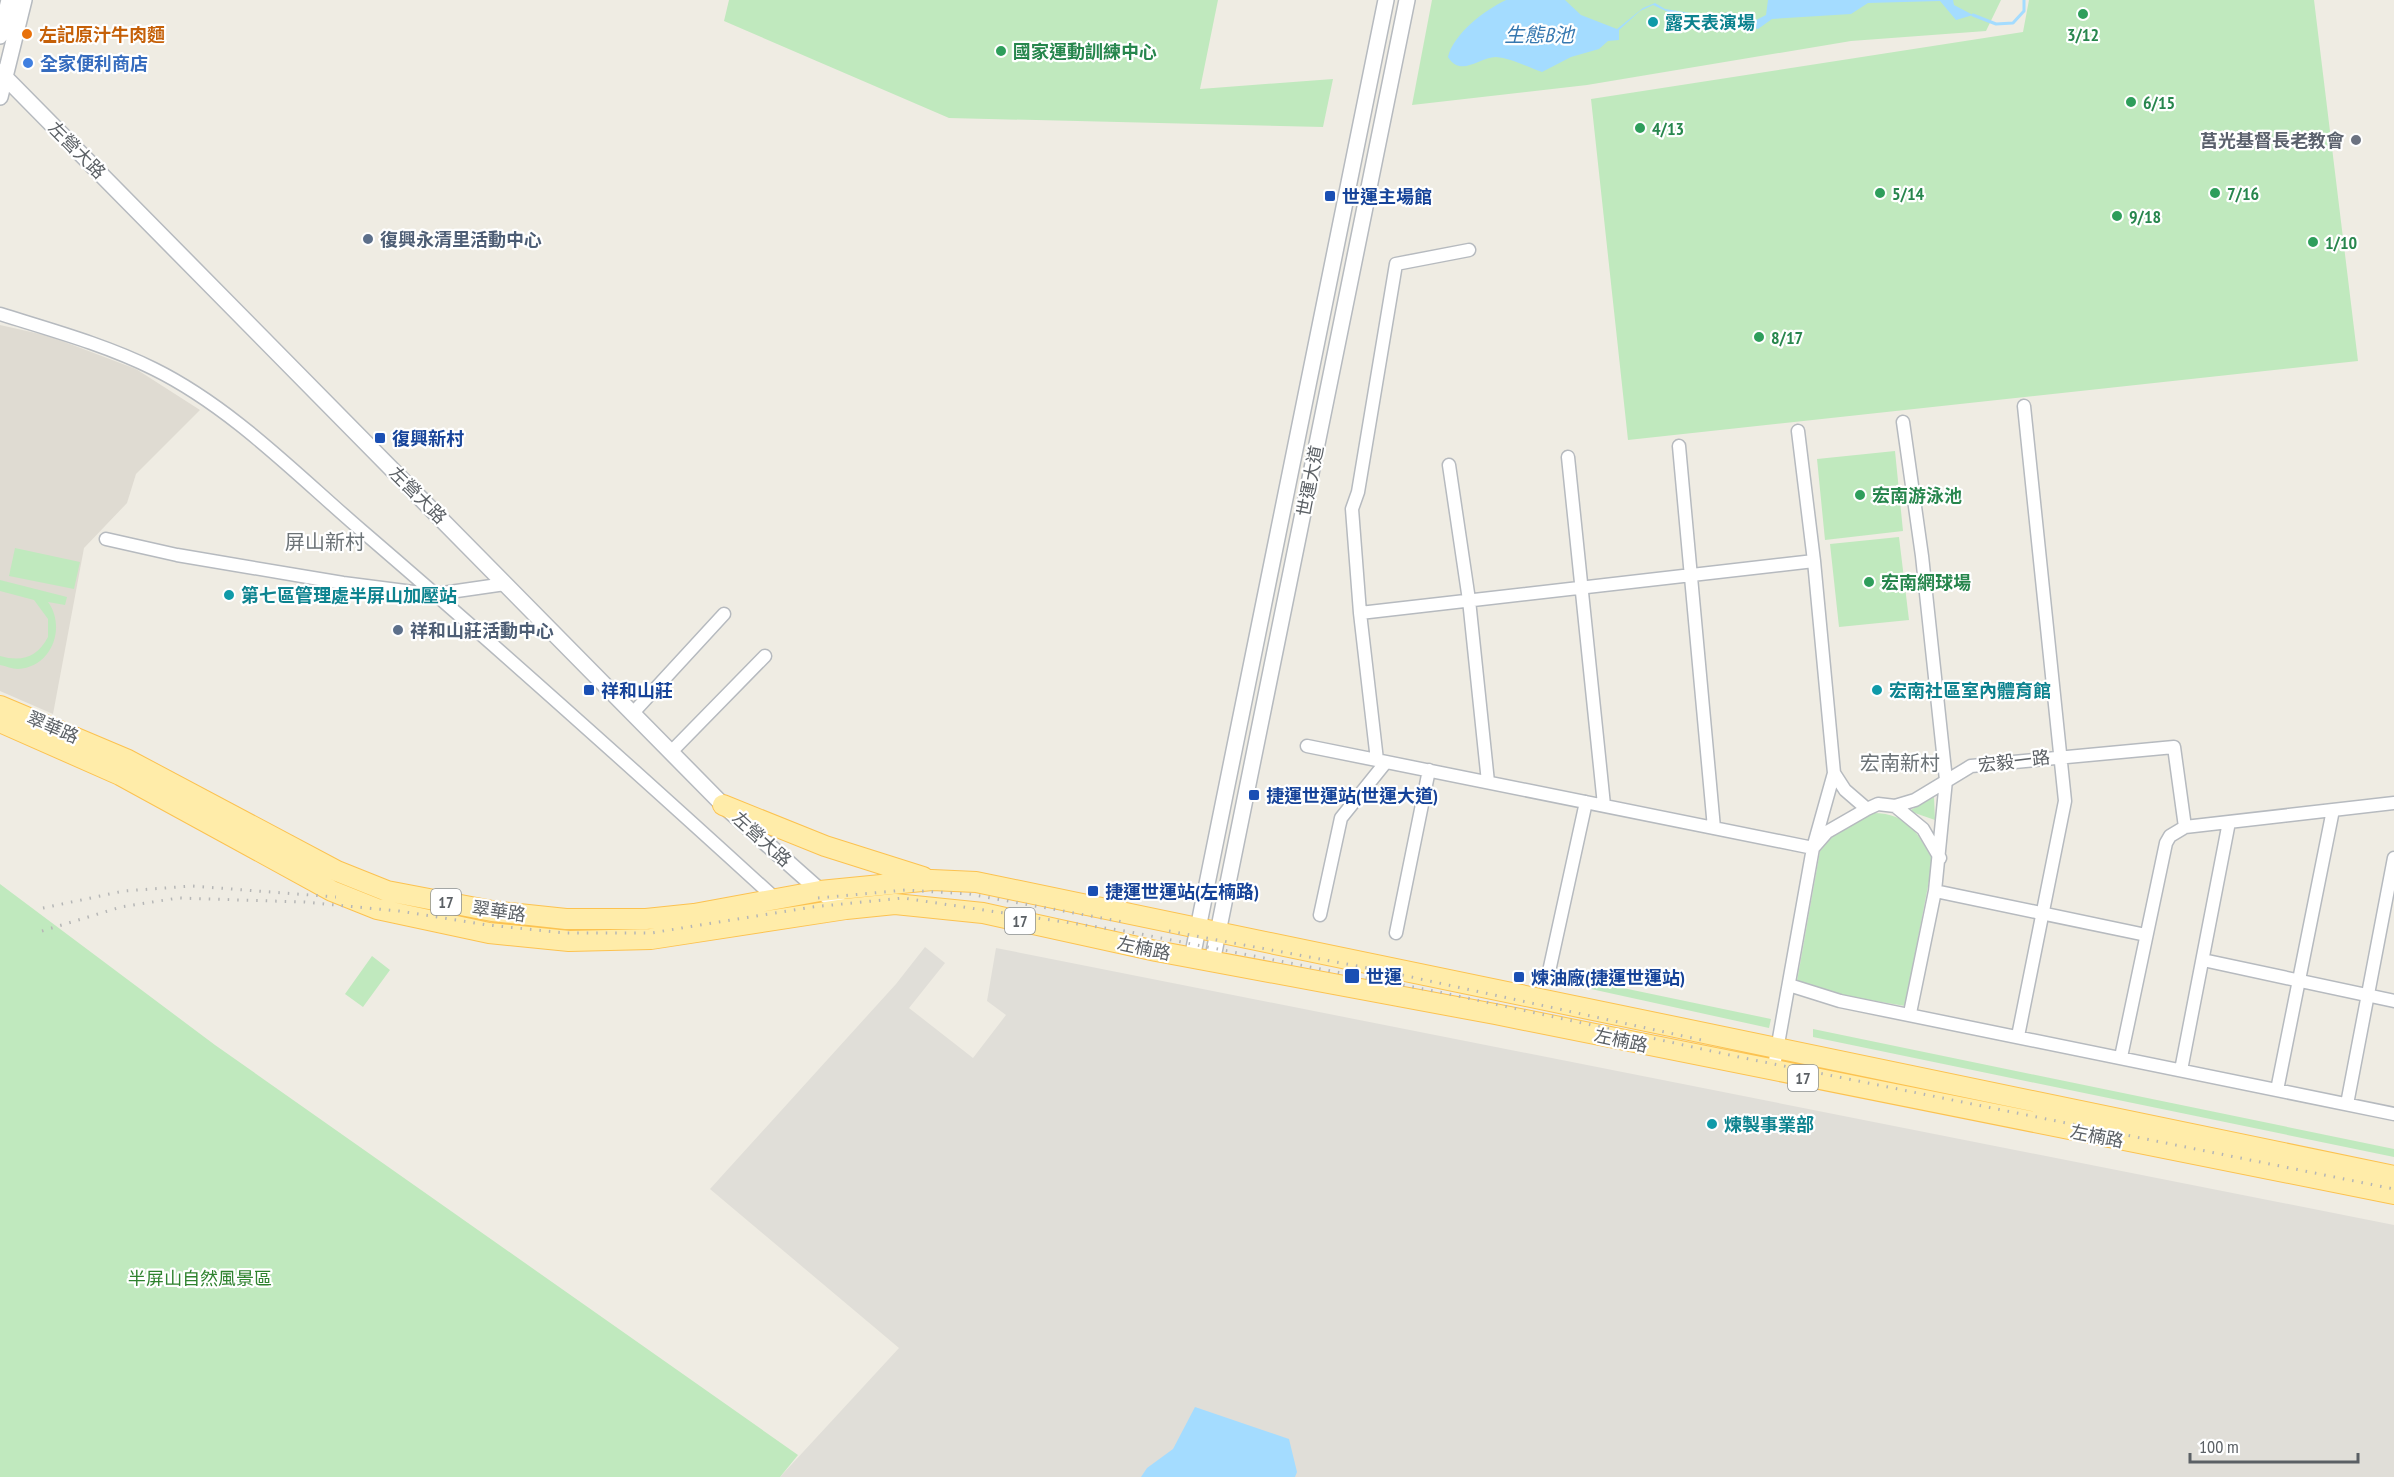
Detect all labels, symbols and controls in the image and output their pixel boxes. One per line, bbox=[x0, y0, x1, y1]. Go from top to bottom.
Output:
marker: 3/12 bbox=[2076, 7, 2090, 21]
place label: 露天表演場 bbox=[1665, 11, 1755, 34]
marker: 露天表演場 bbox=[1646, 15, 1660, 29]
water label: 生態B池 bbox=[1504, 22, 1576, 48]
place label: 左記原汁牛肉麵 bbox=[39, 23, 165, 46]
place label: 3/12 bbox=[2067, 23, 2099, 46]
marker: 左記原汁牛肉麵 bbox=[20, 27, 34, 41]
place label: 國家運動訓練中心 bbox=[1013, 40, 1157, 63]
marker: 國家運動訓練中心 bbox=[994, 44, 1008, 58]
place label: 全家便利商店 bbox=[40, 52, 148, 75]
marker: 全家便利商店 bbox=[21, 56, 35, 70]
place label: 6/15 bbox=[2143, 91, 2175, 114]
marker: 6/15 bbox=[2124, 95, 2138, 109]
street label: 左營大路 bbox=[43, 116, 111, 184]
place label: 4/13 bbox=[1652, 117, 1684, 140]
marker: 4/13 bbox=[1633, 121, 1647, 135]
place label: 莒光基督長老教會 bbox=[2200, 129, 2345, 152]
marker: 莒光基督長老教會 bbox=[2349, 133, 2363, 147]
place label: 5/14 bbox=[1892, 182, 1924, 205]
place label: 7/16 bbox=[2227, 182, 2259, 205]
place label: 世運主場館 bbox=[1342, 185, 1432, 208]
marker: 5/14 bbox=[1873, 186, 1887, 200]
marker: 7/16 bbox=[2208, 186, 2222, 200]
marker: 世運主場館 bbox=[1323, 189, 1337, 203]
place label: 9/18 bbox=[2129, 205, 2161, 228]
marker: 9/18 bbox=[2110, 209, 2124, 223]
place label: 復興永清里活動中心 bbox=[380, 228, 542, 251]
place label: 1/10 bbox=[2325, 231, 2357, 254]
marker: 復興永清里活動中心 bbox=[361, 232, 375, 246]
marker: 1/10 bbox=[2306, 235, 2320, 249]
place label: 8/17 bbox=[1771, 326, 1803, 349]
marker: 8/17 bbox=[1752, 330, 1766, 344]
place label: 復興新村 bbox=[392, 427, 464, 450]
marker: 復興新村 bbox=[373, 431, 387, 445]
street label: 世運大道 bbox=[1292, 443, 1328, 519]
street label: 左營大路 bbox=[384, 461, 452, 529]
place label: 宏南游泳池 bbox=[1872, 484, 1962, 507]
marker: 宏南游泳池 bbox=[1853, 488, 1867, 502]
district label: 屏山新村 bbox=[285, 529, 365, 555]
place label: 宏南網球場 bbox=[1881, 571, 1971, 594]
marker: 宏南網球場 bbox=[1862, 575, 1876, 589]
place label: 第七區管理處半屏山加壓站 bbox=[241, 584, 457, 607]
marker: 第七區管理處半屏山加壓站 bbox=[222, 588, 236, 602]
place label: 祥和山莊活動中心 bbox=[410, 619, 554, 642]
marker: 祥和山莊活動中心 bbox=[391, 623, 405, 637]
place label: 祥和山莊 bbox=[601, 679, 673, 702]
place label: 宏南社區室內體育館 bbox=[1889, 679, 2051, 702]
marker: 祥和山莊 bbox=[582, 683, 596, 697]
marker: 宏南社區室內體育館 bbox=[1870, 683, 1884, 697]
street label: 翠華路 bbox=[24, 706, 82, 748]
street label: 宏毅一路 bbox=[1977, 745, 2051, 777]
district label: 宏南新村 bbox=[1860, 750, 1940, 776]
place label: 捷運世運站(世運大道) bbox=[1266, 784, 1438, 807]
marker: 捷運世運站(世運大道) bbox=[1247, 788, 1261, 802]
street label: 左營大路 bbox=[728, 806, 796, 872]
place label: 捷運世運站(左楠路) bbox=[1105, 880, 1259, 903]
marker: 捷運世運站(左楠路) bbox=[1086, 884, 1100, 898]
road number: 17 bbox=[431, 889, 461, 915]
street label: 翠華路 bbox=[471, 896, 527, 926]
road number: 17 bbox=[1005, 908, 1035, 934]
street label: 左楠路 bbox=[1115, 931, 1173, 965]
place label: 世運 bbox=[1366, 965, 1402, 988]
place label: 煉油廠(捷運世運站) bbox=[1531, 966, 1685, 989]
marker: 世運 bbox=[1343, 967, 1361, 985]
marker: 煉油廠(捷運世運站) bbox=[1512, 970, 1526, 984]
street label: 左楠路 bbox=[1592, 1023, 1650, 1057]
road number: 17 bbox=[1788, 1065, 1818, 1091]
place label: 煉製事業部 bbox=[1724, 1113, 1814, 1136]
marker: 煉製事業部 bbox=[1705, 1117, 1719, 1131]
street label: 左楠路 bbox=[2068, 1120, 2126, 1152]
park label: 半屏山自然風景區 bbox=[128, 1267, 272, 1290]
scale bar bbox=[2190, 1426, 2358, 1464]
text: 100 m bbox=[2199, 1435, 2239, 1458]

